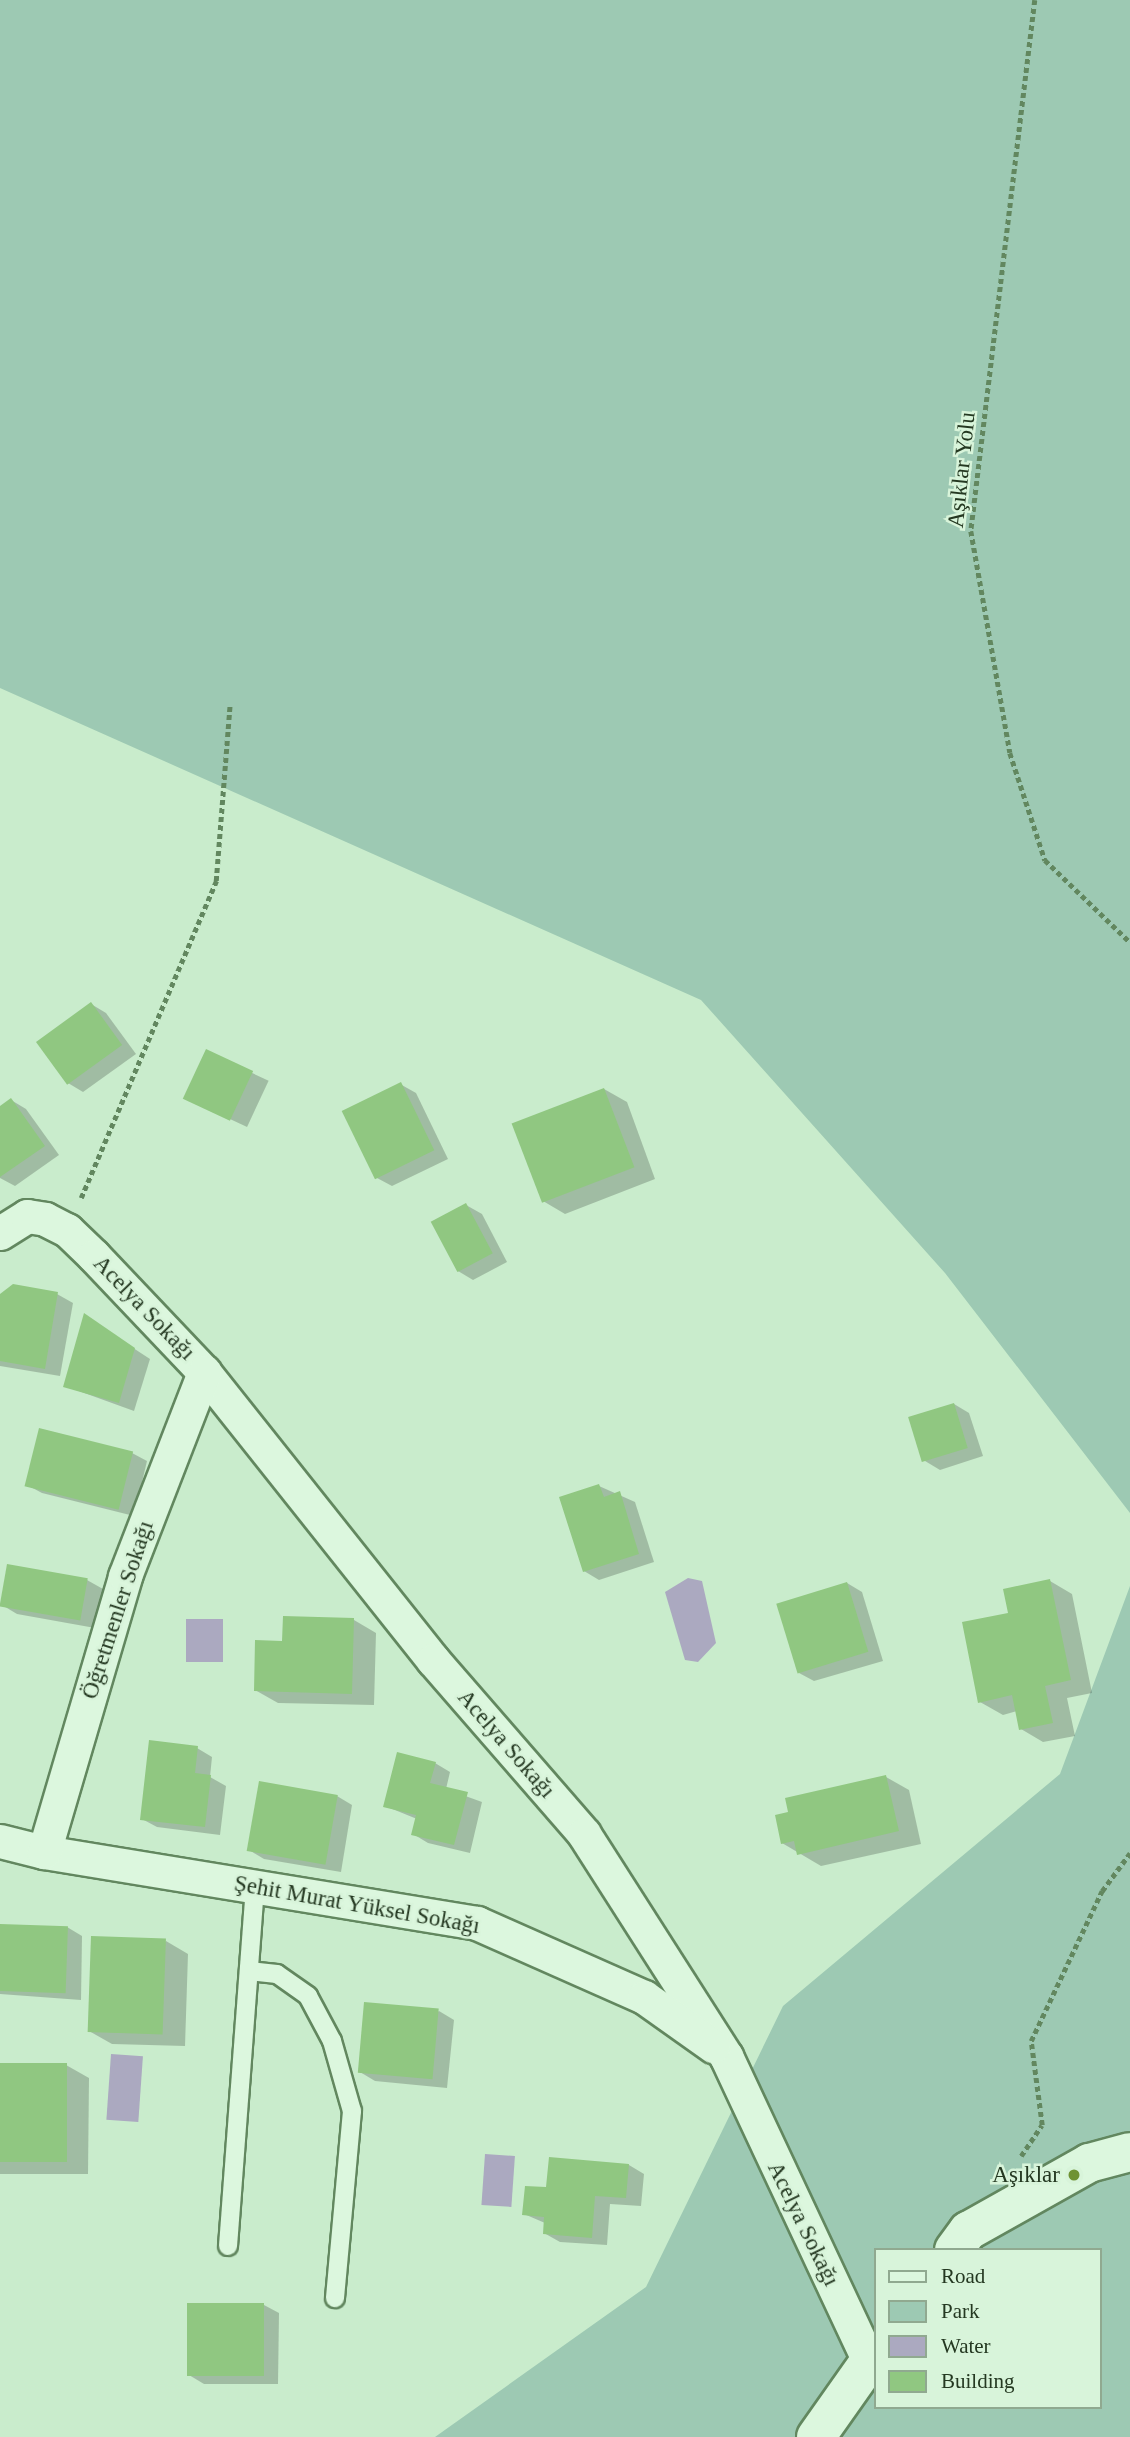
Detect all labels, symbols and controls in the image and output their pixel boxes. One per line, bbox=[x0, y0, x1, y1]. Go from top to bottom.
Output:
street label: Aşıklar Yolu bbox=[942, 410, 982, 530]
street label: Acelya Sokağı bbox=[87, 1250, 201, 1366]
street label: Öğretmenler Sokağı bbox=[76, 1517, 160, 1703]
street label: Acelya Sokağı bbox=[451, 1684, 561, 1804]
street label: Şehit Murat Yüksel Sokağı bbox=[232, 1870, 482, 1940]
street label: Acelya Sokağı bbox=[761, 2157, 845, 2291]
place label: Aşıklar bbox=[992, 2161, 1060, 2189]
marker: Aşıklar bbox=[1066, 2167, 1082, 2183]
legend bbox=[874, 2248, 1102, 2409]
text: Road bbox=[941, 2264, 985, 2288]
text: Park bbox=[941, 2299, 980, 2323]
text: Water bbox=[941, 2334, 991, 2358]
text: Building bbox=[941, 2369, 1015, 2393]

